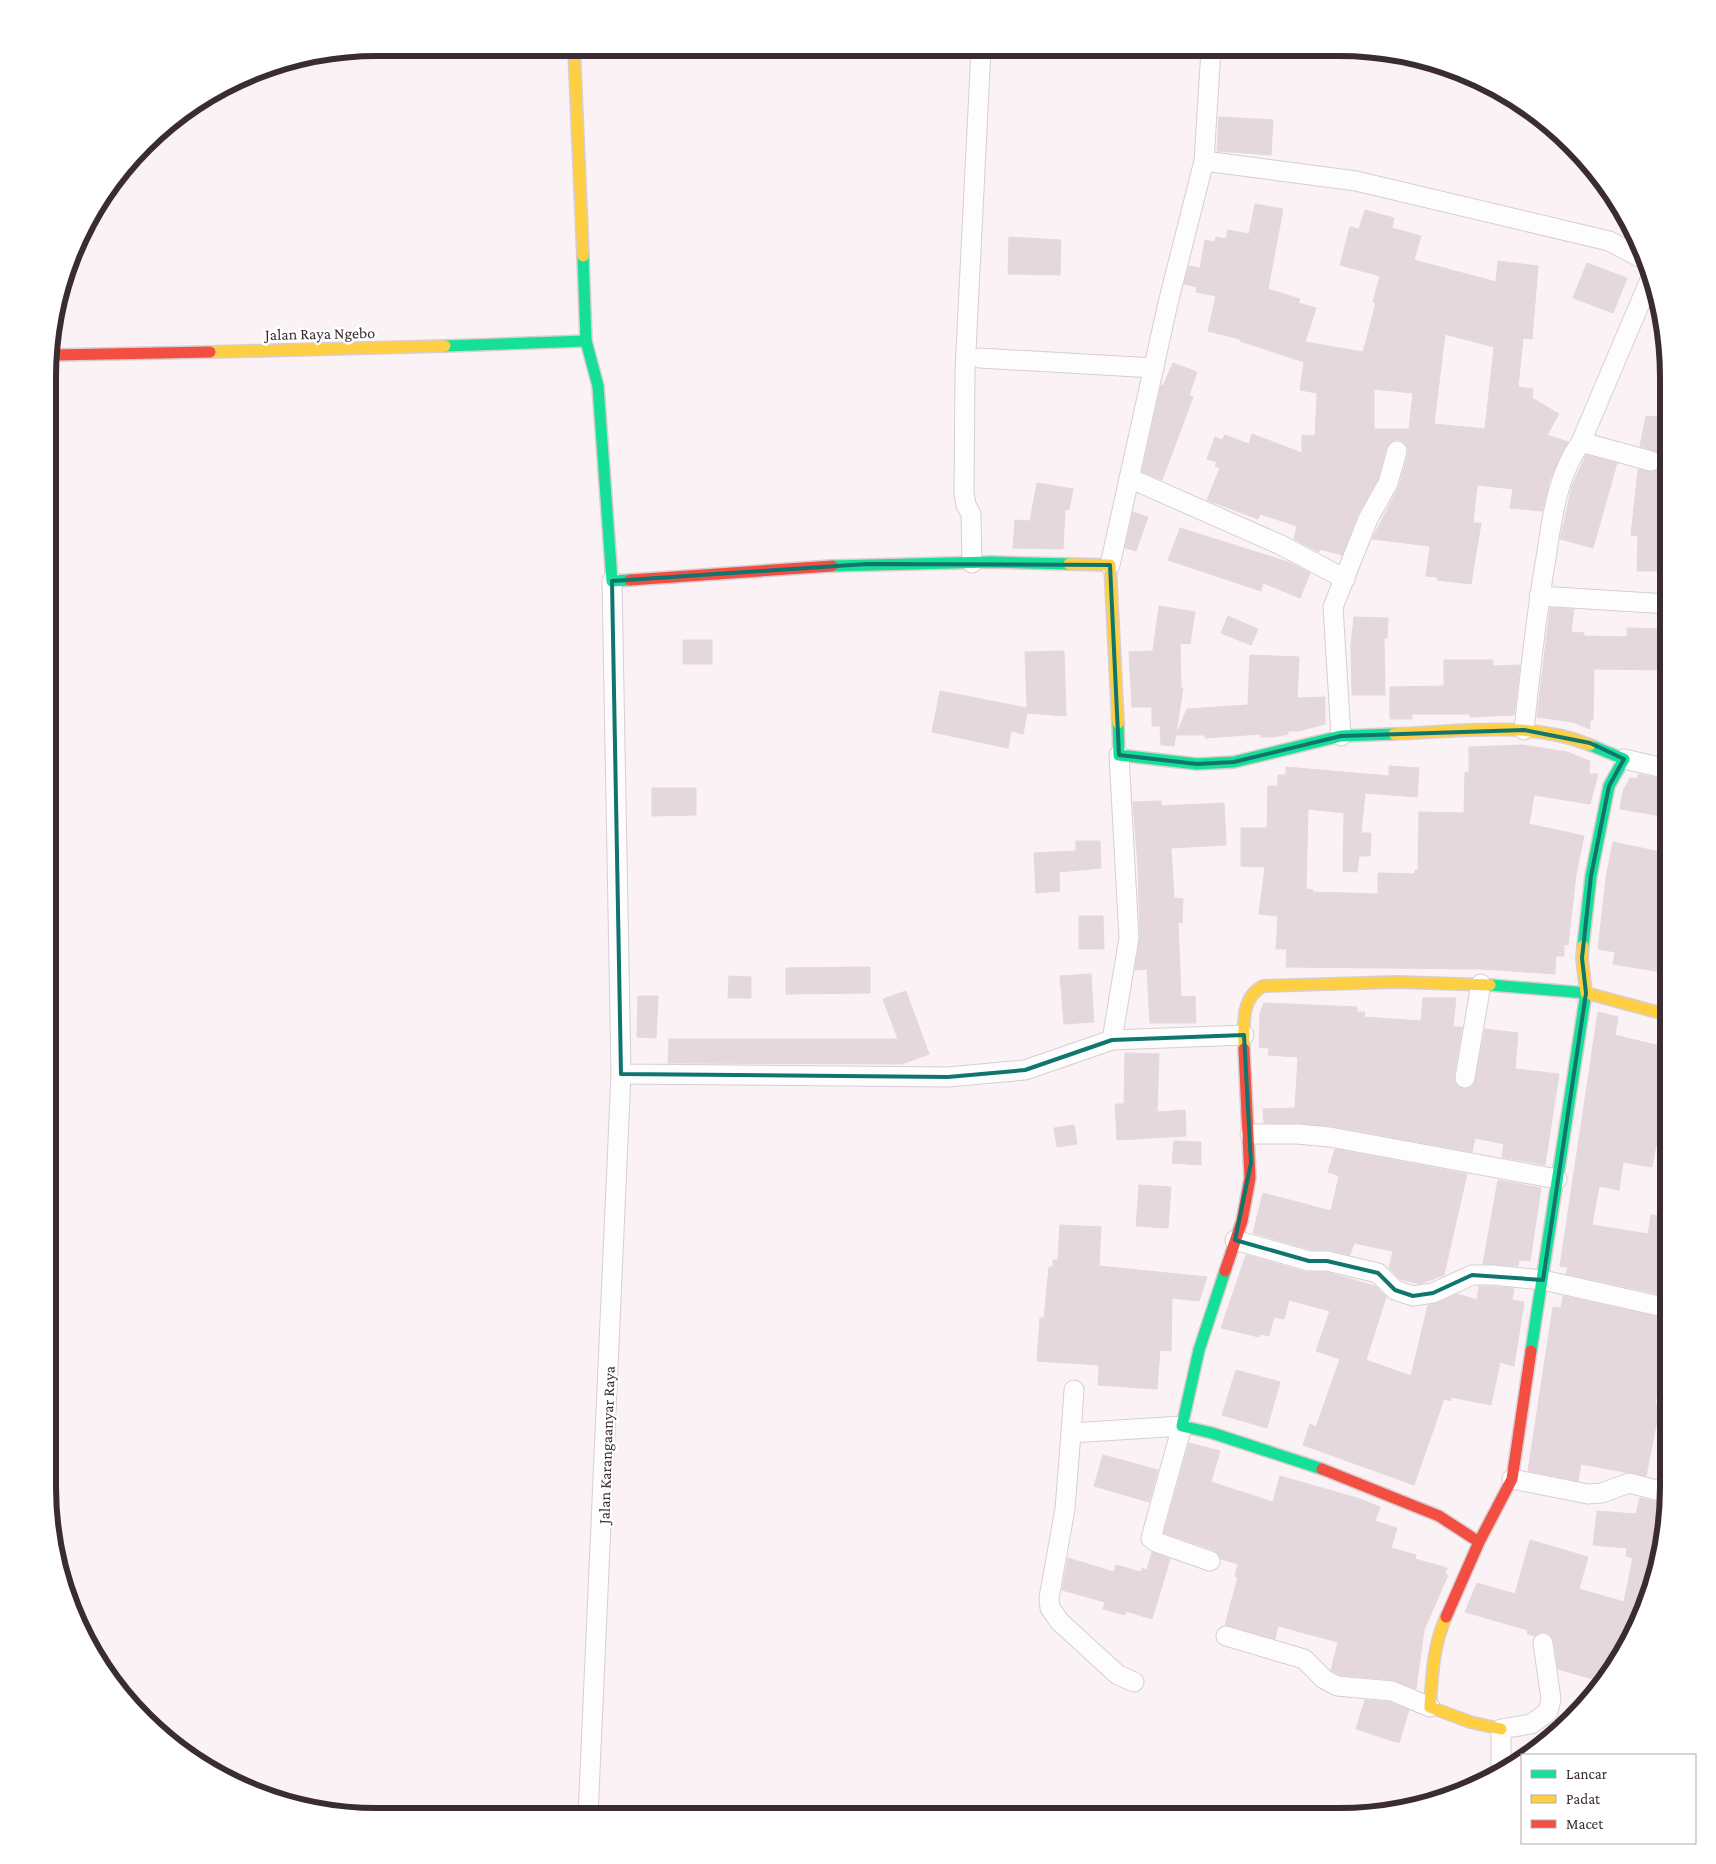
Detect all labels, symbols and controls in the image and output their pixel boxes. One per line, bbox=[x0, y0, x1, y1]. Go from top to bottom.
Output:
street label: Jalan Raya Ngebo bbox=[263, 324, 375, 344]
street label: Jalan Karangaanyar Raya bbox=[595, 1365, 619, 1526]
legend bbox=[1521, 1754, 1696, 1844]
text: Lancar bbox=[1566, 1766, 1608, 1782]
text: Padat bbox=[1566, 1791, 1601, 1807]
text: Macet bbox=[1566, 1816, 1604, 1832]

